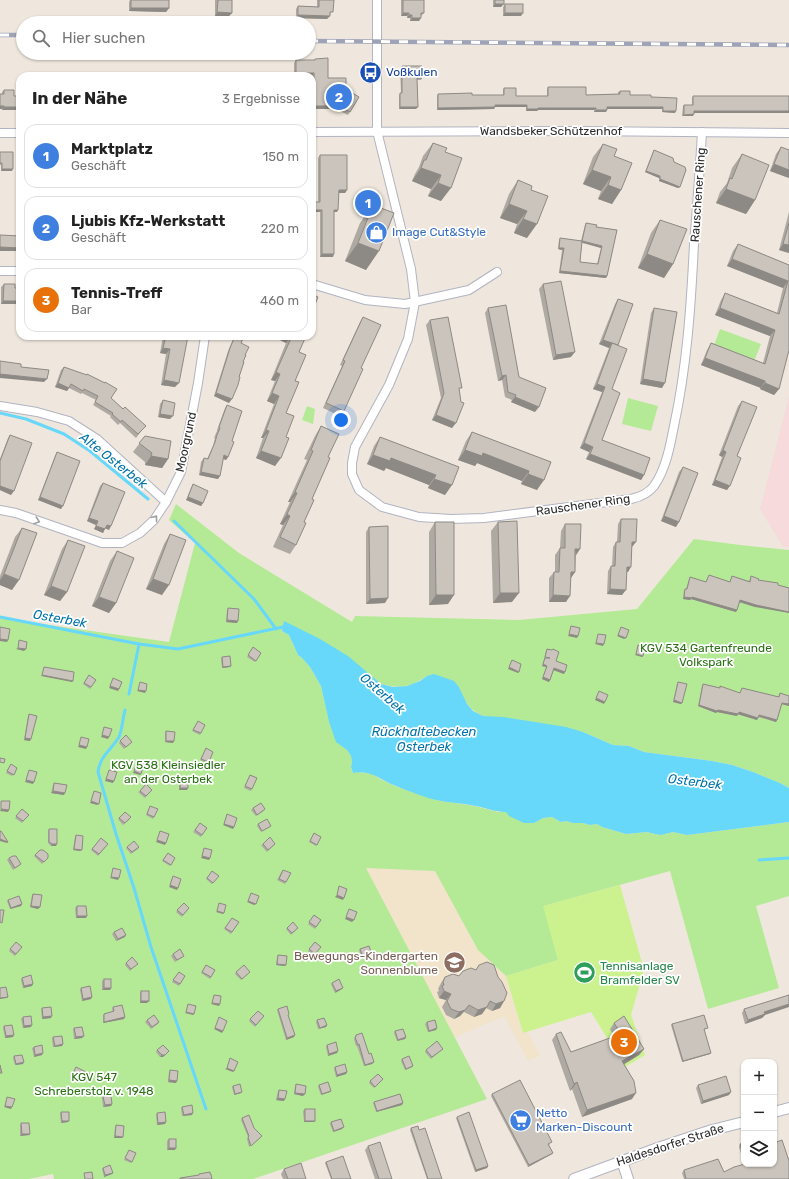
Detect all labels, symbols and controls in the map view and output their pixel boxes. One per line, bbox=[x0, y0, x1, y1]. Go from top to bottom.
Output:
search box bbox=[16, 16, 316, 60]
icon: search bbox=[30, 27, 52, 49]
text: Hier suchen bbox=[62, 29, 145, 47]
bus stop icon: Voßkulen bbox=[357, 59, 383, 85]
place label: Voßkulen bbox=[386, 65, 438, 79]
pin: 2 bbox=[326, 82, 352, 112]
text: In der Nähe bbox=[32, 88, 127, 108]
text: 3 Ergebnisse bbox=[222, 91, 300, 106]
street label: Wandsbeker Schützenhof bbox=[480, 124, 623, 138]
text: Marktplatz bbox=[71, 140, 153, 158]
street label: Rauschener Ring bbox=[688, 147, 708, 243]
text: 1 bbox=[43, 149, 49, 164]
text: 150 m bbox=[263, 149, 299, 164]
text: Geschäft bbox=[71, 158, 126, 173]
pin: 1 bbox=[355, 188, 381, 218]
text: Ljubis Kfz-Werkstatt bbox=[71, 212, 225, 230]
shop icon: Image Cut&Style bbox=[364, 219, 390, 245]
text: 2 bbox=[42, 221, 50, 236]
text: 220 m bbox=[261, 221, 299, 236]
place label: Image Cut&Style bbox=[392, 225, 486, 239]
text: Geschäft bbox=[71, 230, 126, 245]
text: Tennis-Treff bbox=[71, 284, 162, 302]
text: 3 bbox=[42, 293, 50, 308]
text: 460 m bbox=[260, 293, 299, 308]
text: Bar bbox=[71, 302, 92, 317]
your location bbox=[331, 410, 351, 430]
street label: Moorgrund bbox=[173, 411, 199, 473]
water label: Alte Osterbek bbox=[76, 429, 151, 492]
street label: Rauschener Ring bbox=[535, 491, 631, 519]
one-way arrow bbox=[34, 516, 41, 524]
one-way arrow bbox=[150, 516, 157, 523]
water label: Osterbek bbox=[32, 606, 88, 631]
park label: KGV 534 Gartenfreunde Volkspark bbox=[640, 641, 772, 669]
water label: Osterbek bbox=[357, 670, 408, 717]
water label: Rückhaltebecken Osterbek bbox=[372, 724, 477, 754]
park label: KGV 538 Kleinsiedler an der Osterbek bbox=[111, 758, 226, 786]
water label: Osterbek bbox=[667, 771, 723, 792]
place label: Bewegungs-Kindergarten Sonnenblume bbox=[294, 949, 438, 977]
school or university icon: Bewegungs-Kindergarten Sonnenblume bbox=[441, 950, 467, 976]
place label: Tennisanlage Bramfelder SV bbox=[600, 959, 680, 987]
sports icon: Tennisanlage Bramfelder SV bbox=[571, 960, 597, 986]
pin: 3 bbox=[611, 1027, 637, 1057]
map controls bbox=[741, 1059, 777, 1167]
button: + bbox=[741, 1059, 777, 1095]
park label: KGV 547 Schreberstolz v. 1948 bbox=[34, 1070, 154, 1098]
button: − bbox=[741, 1095, 777, 1131]
place label: Netto Marken-Discount bbox=[536, 1106, 633, 1134]
supermarket icon: Netto Marken-Discount bbox=[508, 1107, 534, 1133]
street label: Haldesdorfer Straße bbox=[614, 1121, 726, 1169]
button: layers bbox=[741, 1131, 777, 1167]

